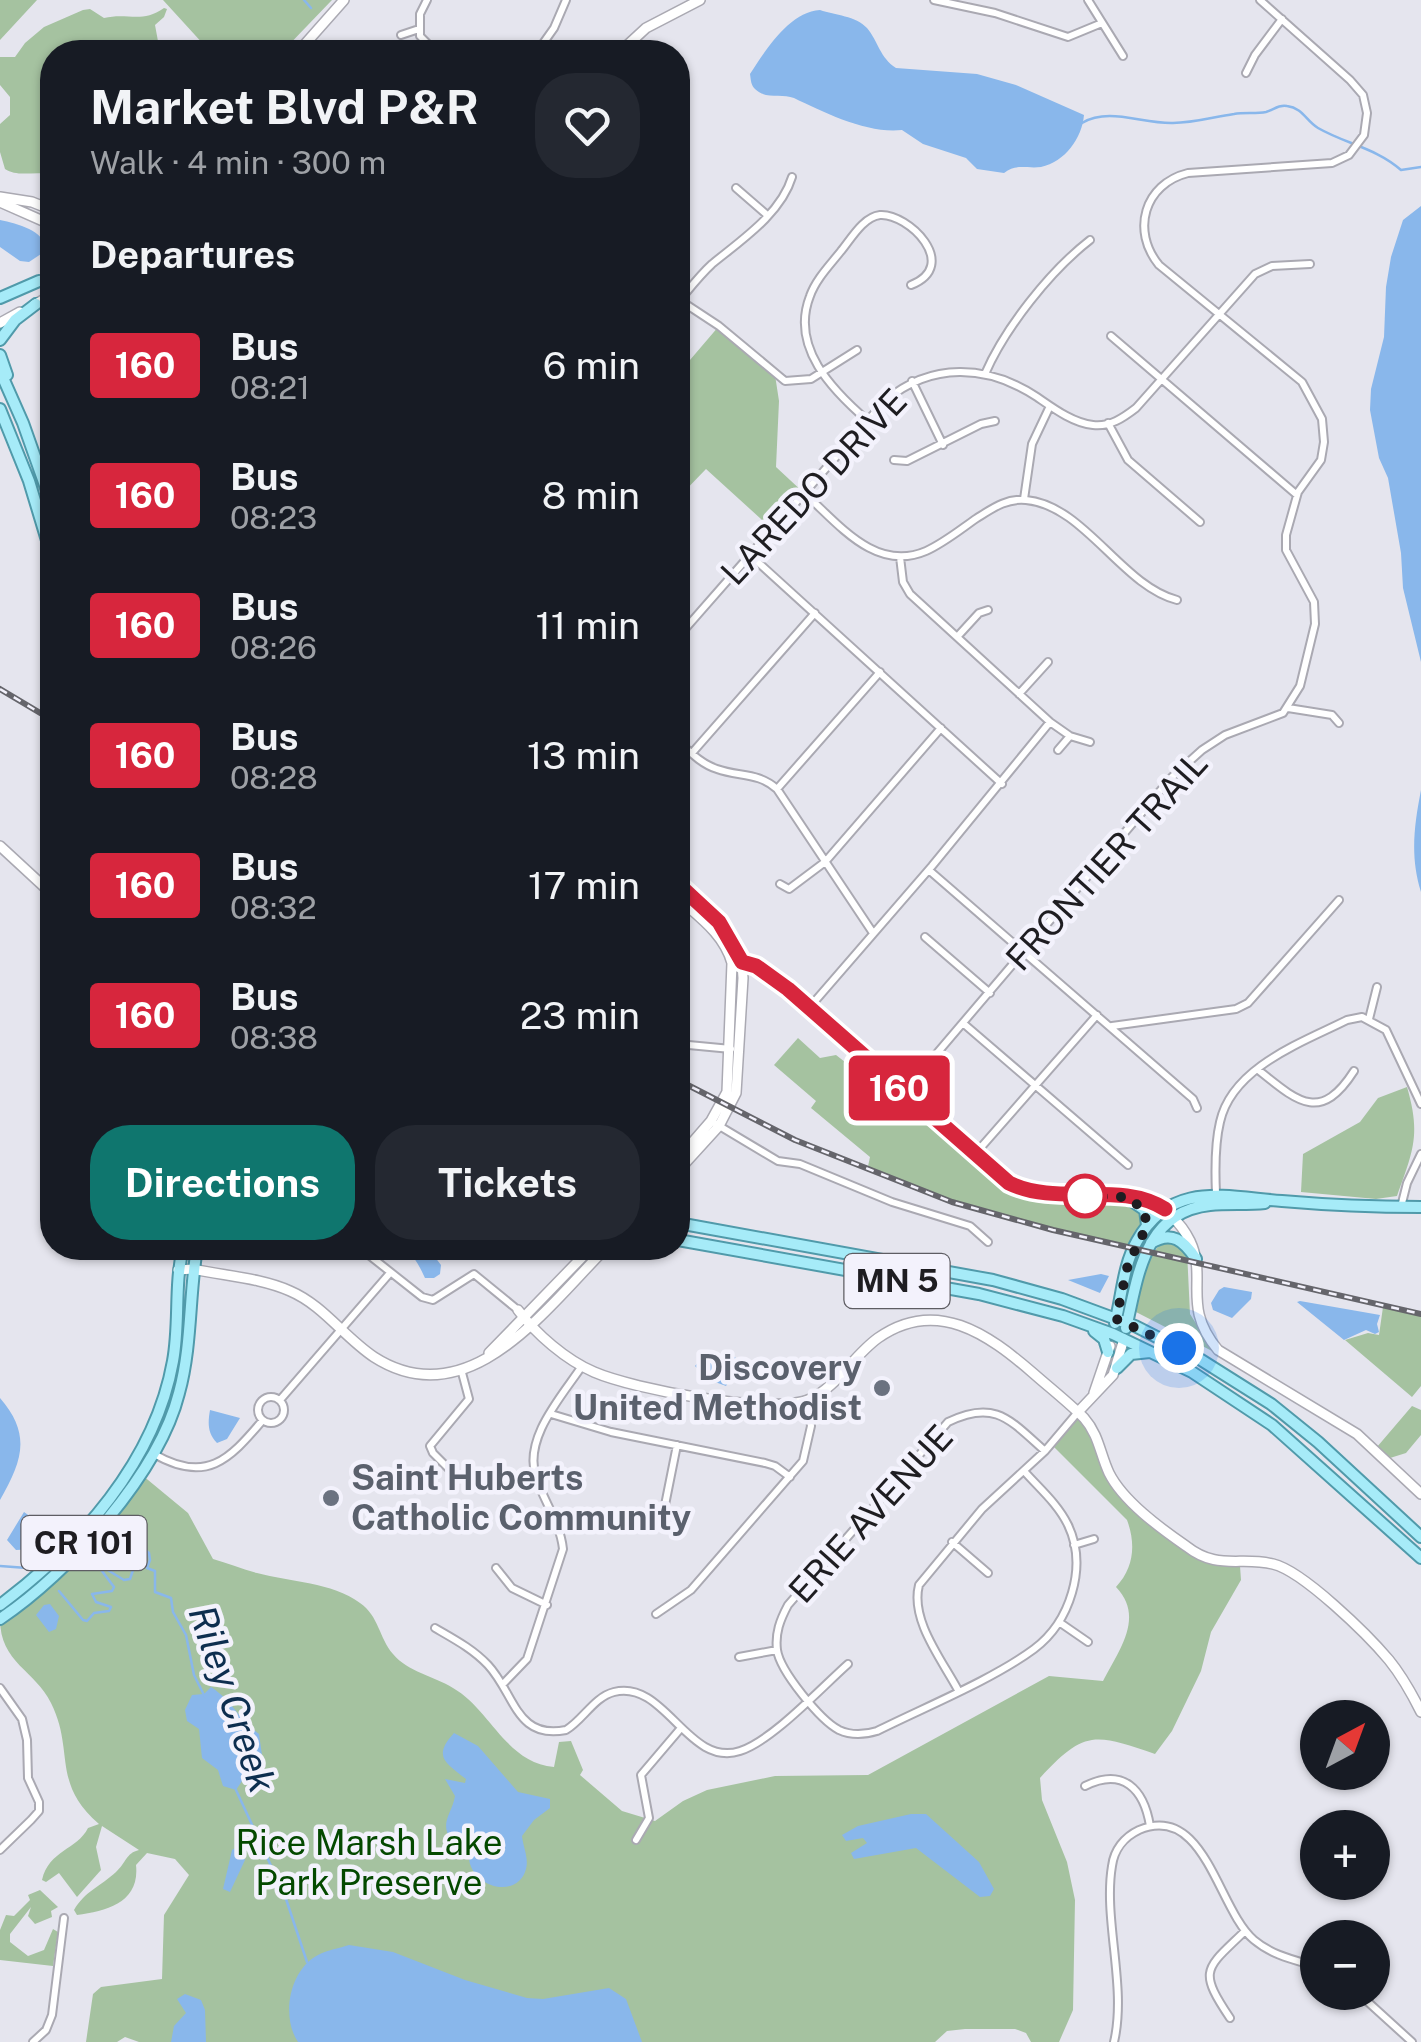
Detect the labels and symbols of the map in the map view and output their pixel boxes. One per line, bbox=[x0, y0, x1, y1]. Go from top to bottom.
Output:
street label: LAREDO DRIVE bbox=[712, 380, 915, 593]
street label: FRONTIER TRAIL bbox=[998, 743, 1216, 979]
line badge: 160 bbox=[842, 1056, 956, 1120]
unlabelled marker bbox=[1064, 1175, 1106, 1217]
road number: MN 5 bbox=[844, 1254, 950, 1308]
your location bbox=[1154, 1323, 1204, 1373]
place label: Discovery United Methodist bbox=[573, 1347, 862, 1428]
marker: Discovery United Methodist bbox=[871, 1377, 893, 1399]
street label: ERIE AVENUE bbox=[780, 1417, 961, 1611]
place label: Saint Huberts Catholic Community bbox=[351, 1457, 692, 1538]
marker: Saint Huberts Catholic Community bbox=[320, 1487, 342, 1509]
road number: CR 101 bbox=[22, 1516, 146, 1570]
water label: Riley Creek bbox=[180, 1599, 286, 1799]
north arrow bbox=[1300, 1700, 1390, 1790]
park label: Rice Marsh Lake Park Preserve bbox=[236, 1822, 502, 1903]

